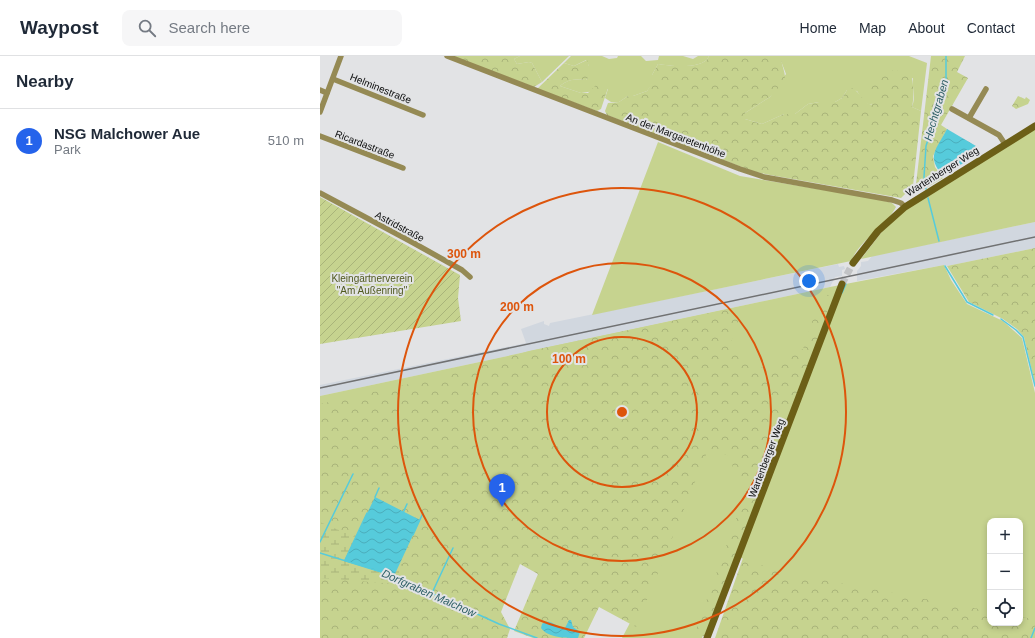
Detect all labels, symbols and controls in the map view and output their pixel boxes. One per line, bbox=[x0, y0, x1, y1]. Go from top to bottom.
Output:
search box bbox=[122, 10, 402, 46]
text: Waypost bbox=[20, 17, 98, 38]
icon: search bbox=[136, 17, 158, 39]
text: Search here bbox=[168, 19, 250, 36]
text: Home bbox=[800, 20, 837, 36]
text: Map bbox=[859, 20, 886, 36]
text: About bbox=[908, 20, 945, 36]
text: Contact bbox=[967, 20, 1015, 36]
street label: Helminestraße bbox=[349, 71, 413, 106]
text: Nearby bbox=[16, 72, 74, 91]
water label: Hechtgraben bbox=[922, 78, 950, 142]
street label: An der Margaretenhöhe bbox=[625, 111, 728, 160]
text: NSG Malchower Aue bbox=[54, 125, 200, 142]
street label: Ricardastraße bbox=[334, 128, 397, 161]
text: 1 bbox=[25, 133, 33, 148]
text: 510 m bbox=[268, 133, 304, 148]
text: Park bbox=[54, 142, 81, 157]
street label: Wartenberger Weg bbox=[904, 145, 981, 198]
street label: Astridstraße bbox=[373, 209, 427, 244]
text: 300 m bbox=[447, 247, 481, 261]
your location bbox=[799, 271, 819, 291]
park label: Kleingärtnerverein "Am Außenring" bbox=[331, 273, 413, 296]
text: 200 m bbox=[500, 300, 534, 314]
text: 100 m bbox=[552, 352, 586, 366]
centre of rings bbox=[615, 405, 629, 419]
street label: Wartenberger Weg bbox=[746, 417, 787, 499]
pin: 1 bbox=[489, 474, 515, 507]
map controls bbox=[987, 518, 1023, 626]
button: + bbox=[987, 518, 1023, 554]
button: − bbox=[987, 554, 1023, 590]
water label: Dorfgraben Malchow bbox=[380, 567, 479, 620]
button: locate bbox=[987, 590, 1023, 626]

